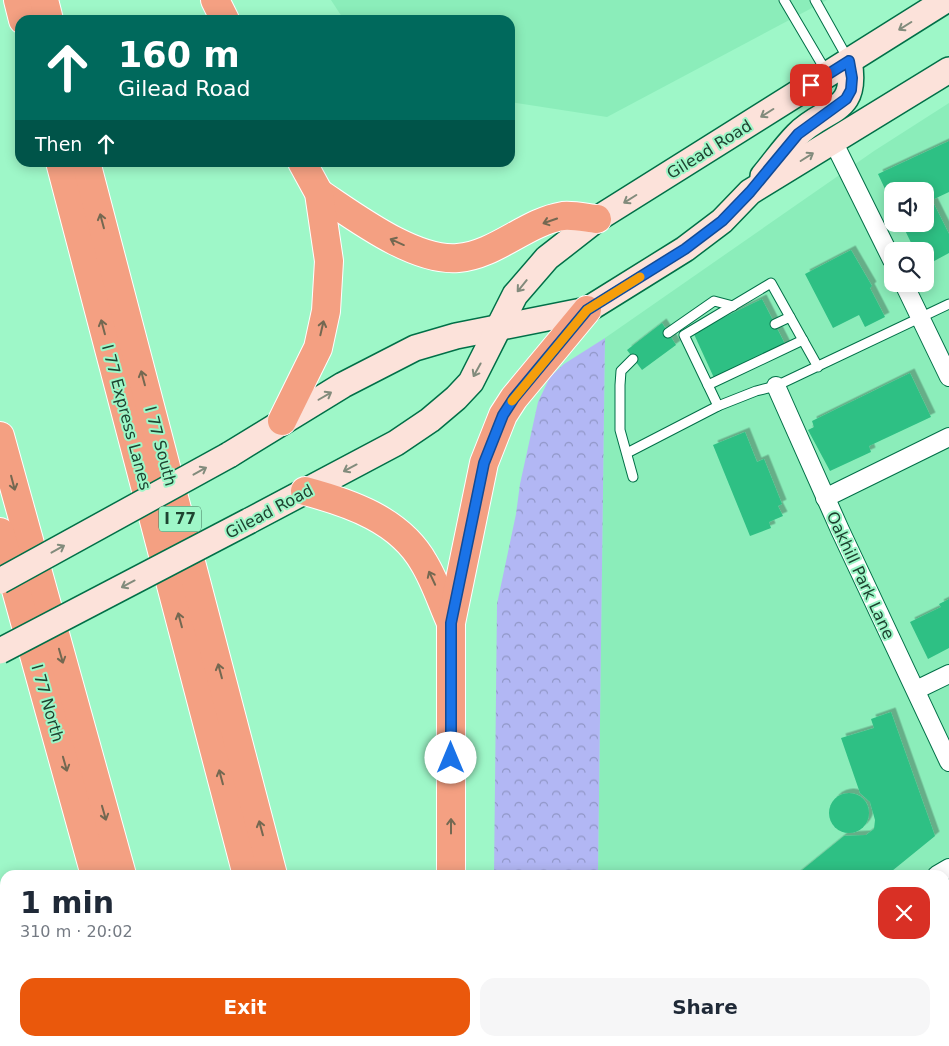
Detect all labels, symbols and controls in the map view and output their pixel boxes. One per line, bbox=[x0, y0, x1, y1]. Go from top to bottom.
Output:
one-way arrow bbox=[898, 21, 912, 31]
icon: ahead bbox=[35, 35, 100, 100]
text: 160 m bbox=[118, 35, 240, 75]
pin bbox=[790, 64, 832, 106]
icon: arrive bbox=[797, 71, 825, 99]
text: Gilead Road bbox=[118, 76, 250, 101]
one-way arrow bbox=[761, 108, 775, 118]
street label: Gilead Road bbox=[663, 116, 755, 183]
icon: ahead bbox=[92, 130, 120, 158]
text: Then bbox=[35, 133, 82, 155]
one-way arrow bbox=[799, 152, 813, 162]
map controls bbox=[884, 182, 934, 292]
button: sound bbox=[884, 182, 934, 232]
one-way arrow bbox=[623, 194, 637, 204]
one-way arrow bbox=[96, 213, 106, 229]
one-way arrow bbox=[542, 217, 558, 226]
one-way arrow bbox=[390, 236, 405, 246]
button: search bbox=[884, 242, 934, 292]
one-way arrow bbox=[516, 279, 527, 292]
one-way arrow bbox=[98, 320, 108, 336]
one-way arrow bbox=[318, 320, 327, 336]
street label: I 77 Express Lanes bbox=[98, 342, 155, 492]
one-way arrow bbox=[472, 362, 481, 377]
one-way arrow bbox=[138, 371, 147, 387]
one-way arrow bbox=[317, 390, 331, 400]
street label: I 77 South bbox=[141, 404, 180, 488]
one-way arrow bbox=[343, 464, 358, 473]
one-way arrow bbox=[193, 466, 208, 476]
one-way arrow bbox=[9, 474, 18, 490]
street label: Gilead Road bbox=[222, 480, 316, 542]
road number: I 77 bbox=[159, 506, 201, 532]
street label: Oakhill Park Lane bbox=[823, 508, 898, 642]
one-way arrow bbox=[50, 544, 65, 553]
one-way arrow bbox=[426, 571, 436, 586]
one-way arrow bbox=[121, 579, 136, 589]
one-way arrow bbox=[175, 612, 184, 628]
one-way arrow bbox=[56, 648, 66, 664]
street label: I 77 North bbox=[27, 662, 68, 744]
one-way arrow bbox=[214, 663, 224, 679]
position arrow bbox=[424, 731, 476, 783]
one-way arrow bbox=[60, 756, 70, 772]
one-way arrow bbox=[216, 770, 226, 786]
one-way arrow bbox=[100, 805, 110, 821]
one-way arrow bbox=[446, 819, 456, 835]
one-way arrow bbox=[256, 820, 265, 836]
text: 1 min bbox=[20, 885, 114, 920]
button: close bbox=[878, 887, 930, 939]
text: 310 m · 20:02 bbox=[20, 922, 133, 941]
button: Exit bbox=[20, 978, 470, 1036]
button: Share bbox=[480, 978, 930, 1036]

